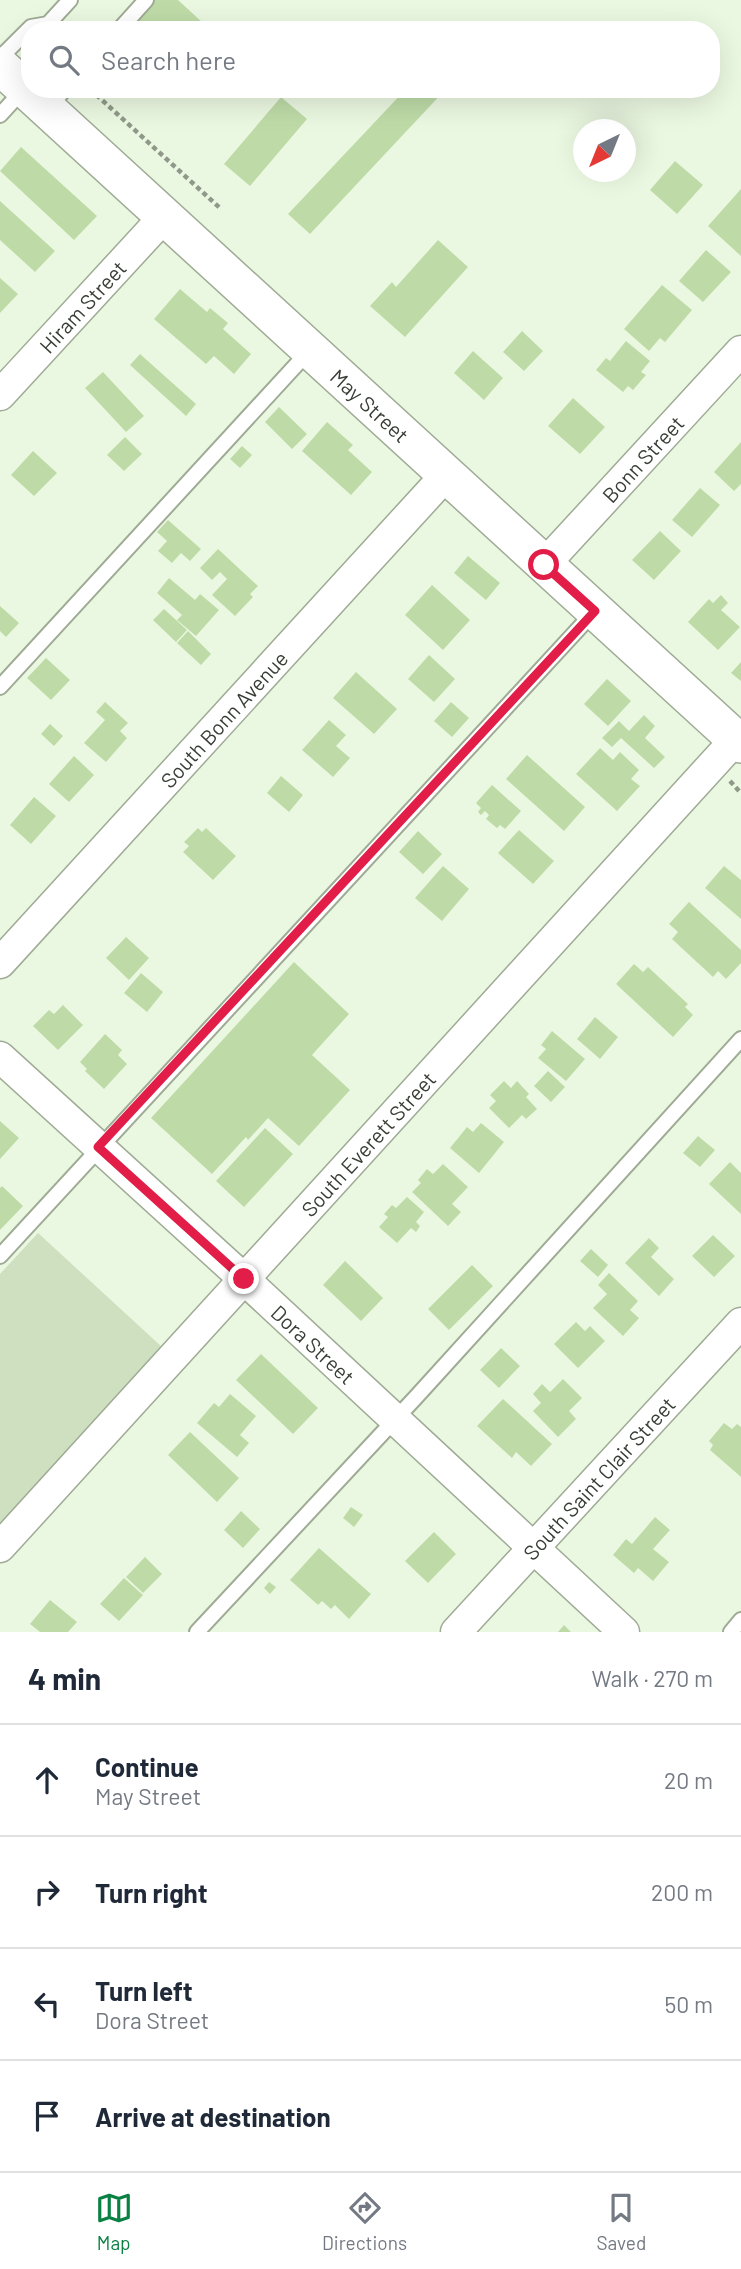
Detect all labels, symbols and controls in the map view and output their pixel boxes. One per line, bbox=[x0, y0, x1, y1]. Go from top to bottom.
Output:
search box bbox=[21, 21, 720, 98]
icon: search bbox=[45, 41, 83, 79]
text: Search here bbox=[101, 44, 236, 75]
north arrow bbox=[573, 119, 636, 182]
street label: Hiram Street bbox=[33, 255, 131, 357]
street label: May Street bbox=[326, 363, 415, 447]
street label: Bonn Street bbox=[596, 410, 688, 507]
route start bbox=[528, 549, 559, 580]
street label: South Bonn Avenue bbox=[155, 645, 292, 792]
street label: South Everett Street bbox=[295, 1066, 440, 1221]
route end bbox=[228, 1263, 259, 1294]
street label: Dora Street bbox=[267, 1299, 360, 1388]
street label: South Saint Clair Street bbox=[517, 1391, 680, 1564]
text: 4 min bbox=[28, 1660, 101, 1696]
text: Walk · 270 m bbox=[591, 1664, 713, 1692]
text: Continue bbox=[95, 1751, 199, 1782]
icon: ahead bbox=[28, 1761, 66, 1799]
text: 20 m bbox=[664, 1766, 713, 1794]
text: May Street bbox=[95, 1782, 201, 1810]
icon: right bbox=[28, 1873, 66, 1911]
text: Turn right bbox=[95, 1877, 208, 1908]
text: 200 m bbox=[651, 1878, 713, 1906]
text: Turn left bbox=[95, 1975, 193, 2006]
icon: left bbox=[28, 1985, 66, 2023]
text: 50 m bbox=[665, 1990, 713, 2018]
text: Dora Street bbox=[95, 2006, 209, 2034]
icon: arrive bbox=[28, 2097, 66, 2135]
text: Arrive at destination bbox=[95, 2101, 331, 2132]
tab: Map bbox=[95, 2189, 133, 2254]
tab: Directions bbox=[322, 2189, 407, 2254]
tab: Saved bbox=[596, 2189, 646, 2254]

